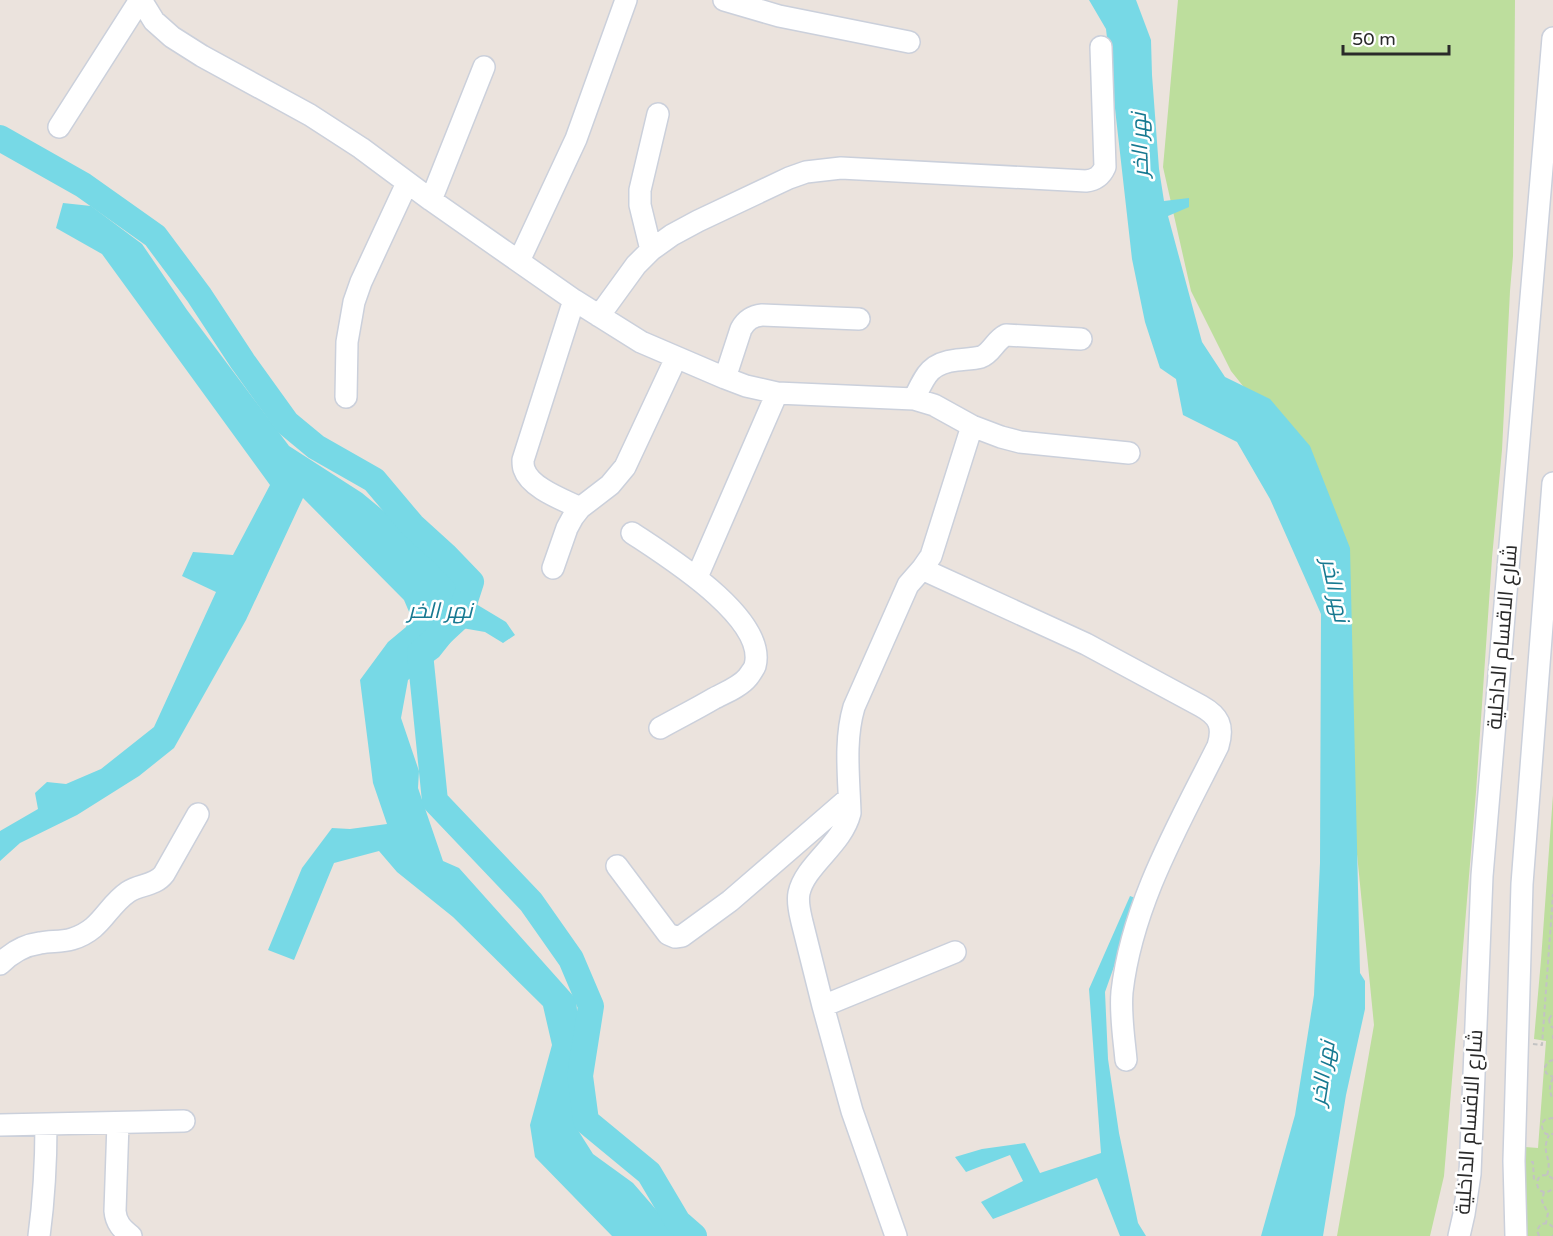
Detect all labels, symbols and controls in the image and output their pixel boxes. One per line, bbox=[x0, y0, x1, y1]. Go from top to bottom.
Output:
scale bar bbox=[1343, 18, 1450, 56]
text: 50 m bbox=[1352, 28, 1396, 50]
water label: نهر الخر bbox=[1126, 110, 1154, 181]
street label: شارع الاقسام الداخلية bbox=[1482, 543, 1524, 731]
water label: نهر الخر bbox=[1315, 553, 1355, 627]
water label: نهر الخر bbox=[405, 598, 474, 624]
street label: شارع الاقسام الداخلية bbox=[1451, 1029, 1489, 1216]
water label: نهر الخر bbox=[1305, 1037, 1341, 1110]

